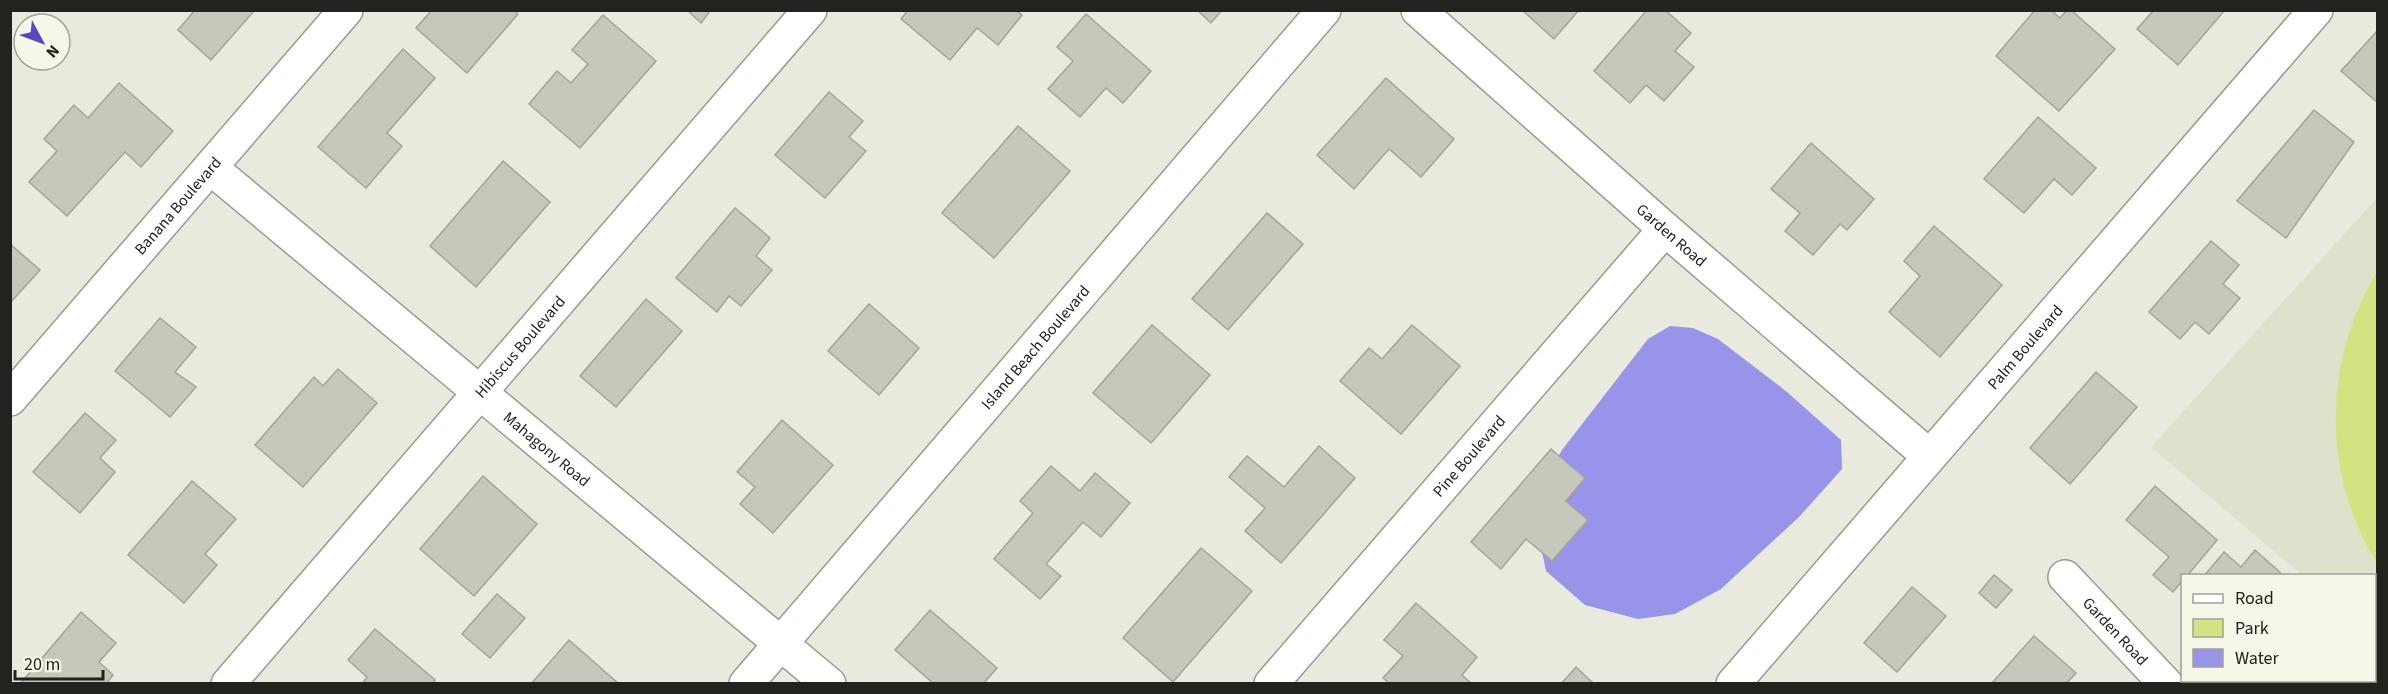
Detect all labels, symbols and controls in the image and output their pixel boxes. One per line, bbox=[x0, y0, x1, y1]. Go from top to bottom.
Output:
north arrow bbox=[12, 12, 72, 72]
text: N bbox=[41, 40, 64, 62]
street label: Banana Boulevard bbox=[130, 152, 227, 260]
street label: Garden Road bbox=[1631, 199, 1711, 272]
street label: Island Beach Boulevard bbox=[976, 281, 1095, 414]
street label: Hibiscus Boulevard bbox=[470, 291, 571, 403]
street label: Palm Boulevard bbox=[1983, 300, 2068, 394]
street label: Mahagony Road bbox=[498, 407, 595, 492]
street label: Pine Boulevard bbox=[1428, 411, 1511, 502]
legend bbox=[2181, 574, 2376, 682]
text: Road bbox=[2235, 586, 2274, 611]
street label: Garden Road bbox=[2077, 592, 2153, 671]
text: Park bbox=[2235, 616, 2269, 641]
scale bar bbox=[15, 643, 104, 681]
text: Water bbox=[2235, 646, 2279, 671]
text: 20 m bbox=[24, 652, 60, 677]

